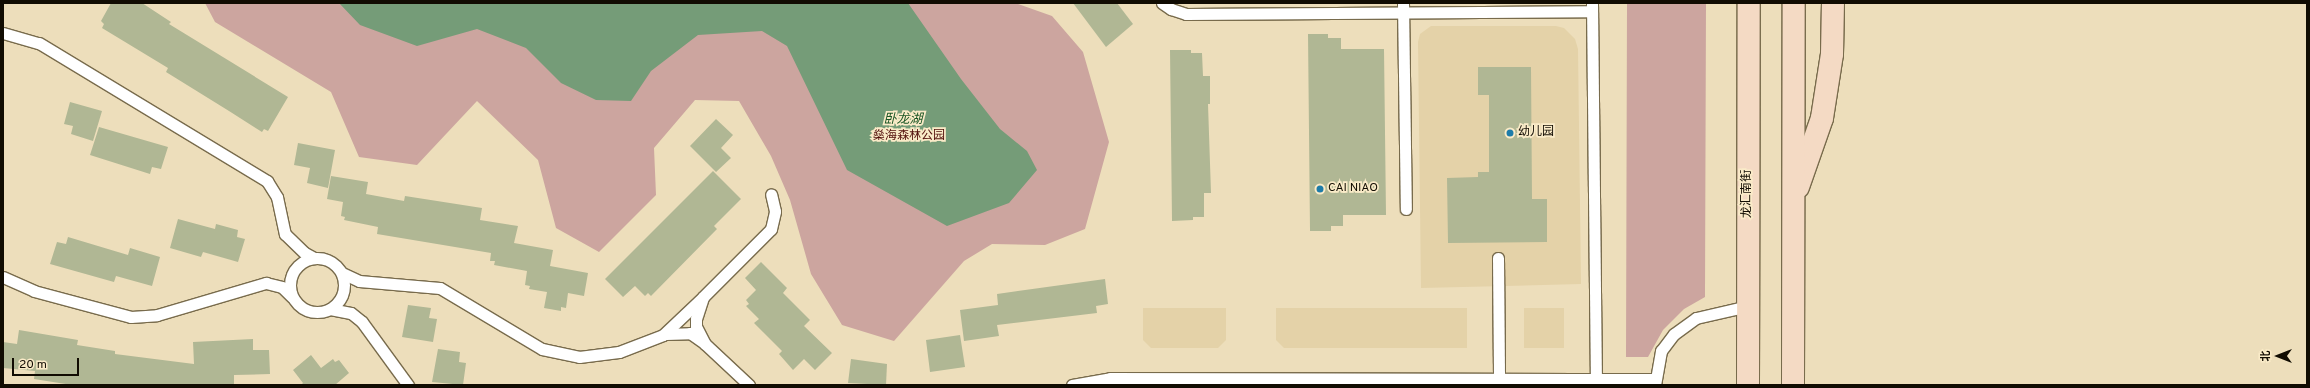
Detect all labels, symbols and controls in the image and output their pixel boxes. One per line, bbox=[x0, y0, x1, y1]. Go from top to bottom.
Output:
water label: 卧龙湖 bbox=[884, 112, 922, 128]
place label: 幼儿园 bbox=[1518, 126, 1554, 140]
marker: 幼儿园 bbox=[1505, 128, 1515, 138]
park label: 燊海森林公园 bbox=[873, 130, 945, 144]
street label: 龙汇南街 bbox=[1741, 170, 1755, 218]
place label: CAI NIAO bbox=[1328, 182, 1378, 196]
marker: CAI NIAO bbox=[1315, 184, 1325, 194]
north arrow bbox=[2258, 336, 2298, 376]
scale bar bbox=[14, 350, 81, 376]
text: 北 bbox=[2259, 351, 2273, 362]
text: 20 m bbox=[19, 357, 47, 373]

